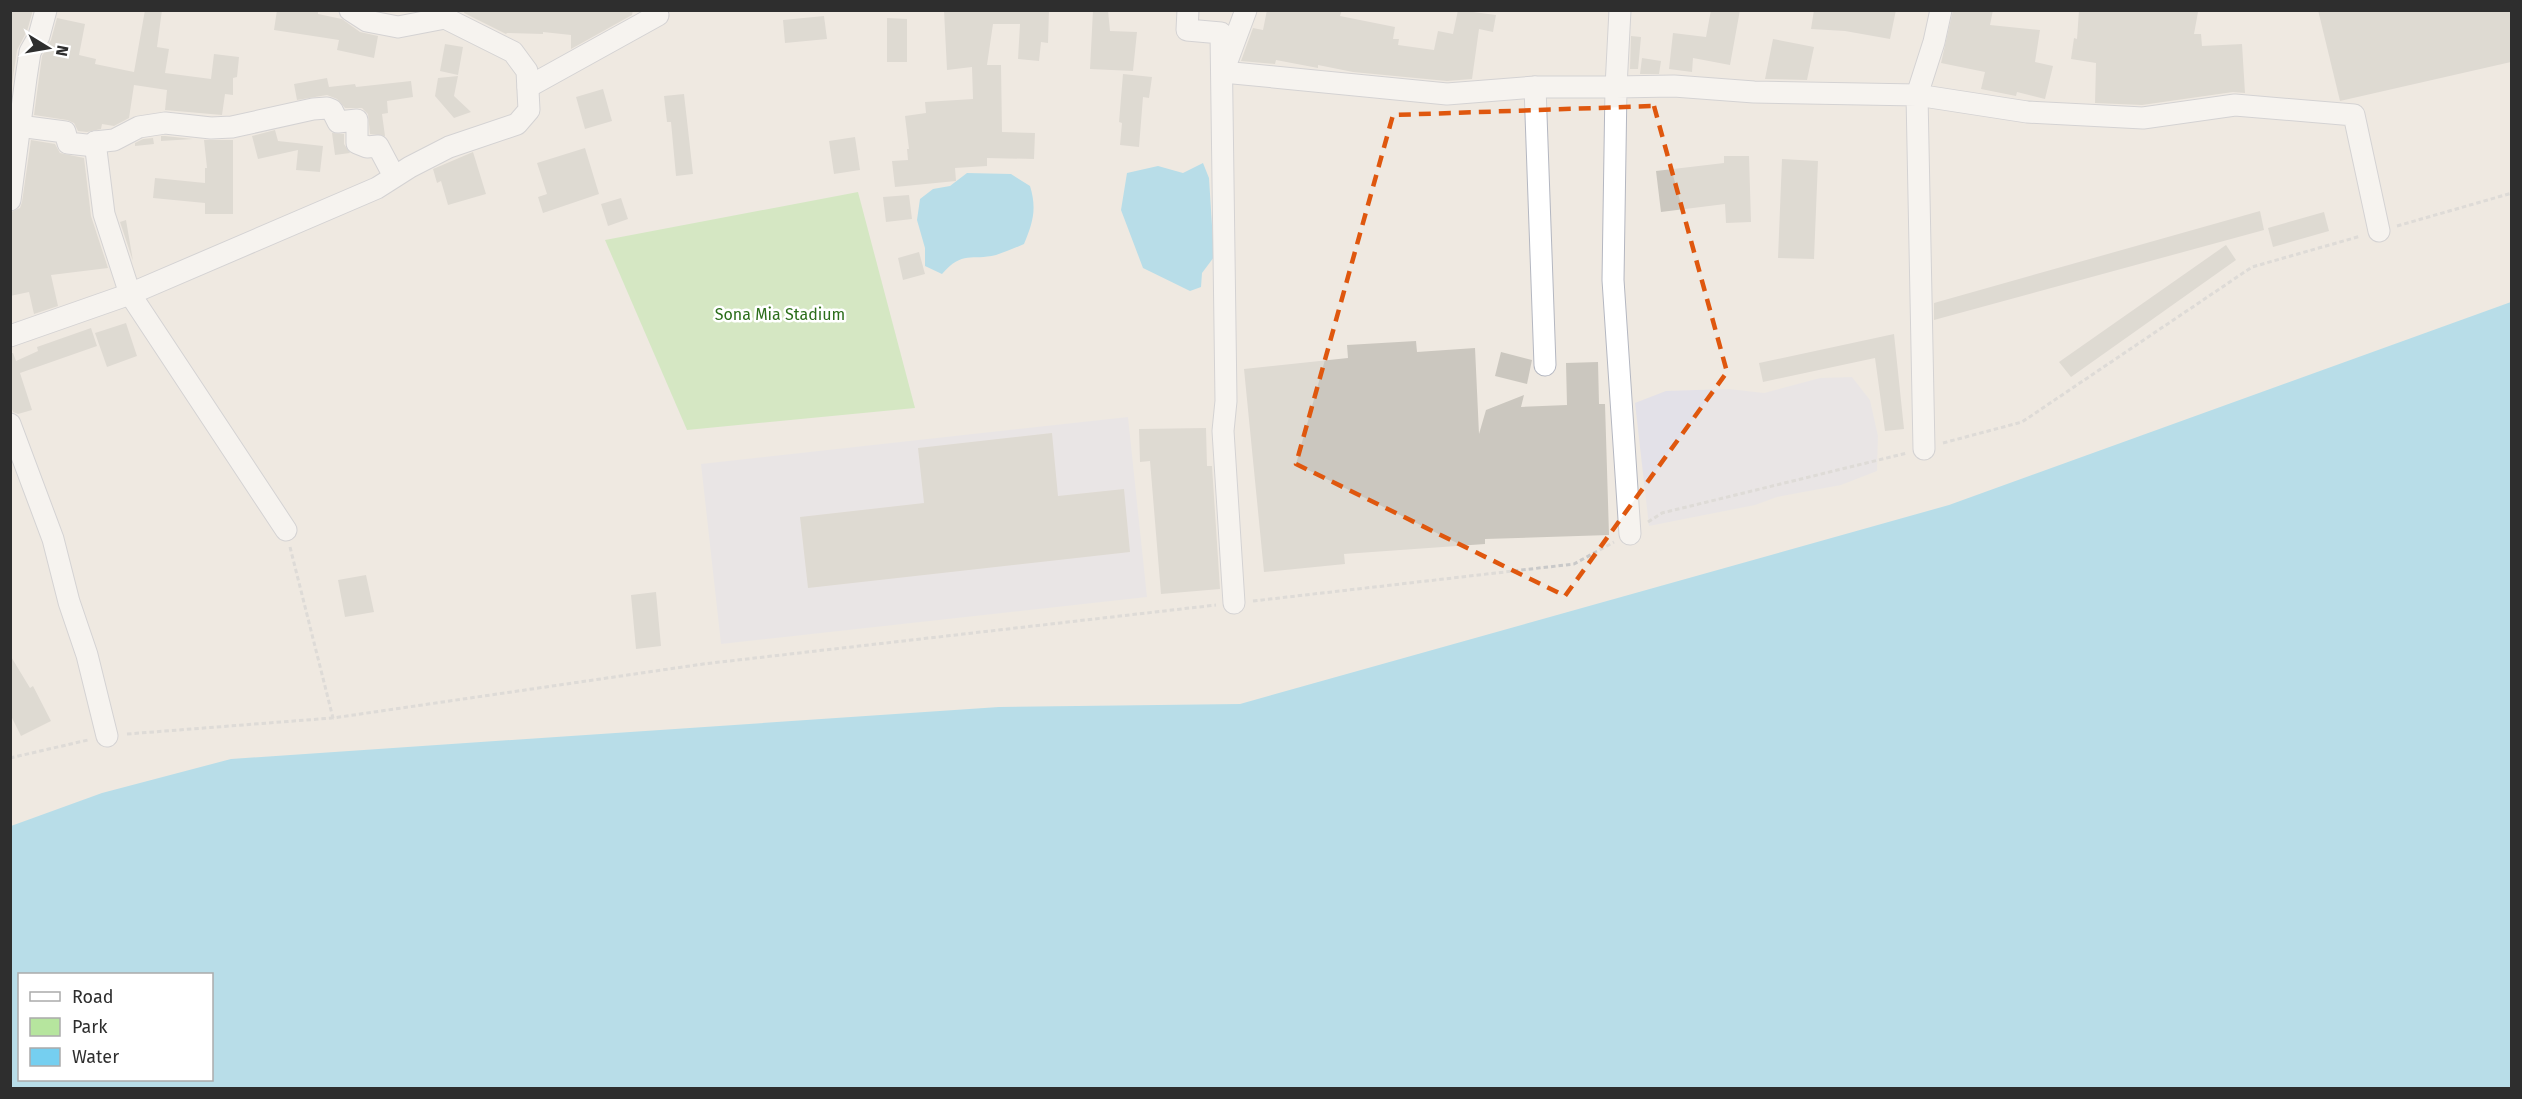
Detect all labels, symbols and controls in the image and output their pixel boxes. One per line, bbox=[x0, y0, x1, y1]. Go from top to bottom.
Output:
north arrow bbox=[18, 18, 78, 78]
text: N bbox=[52, 44, 73, 58]
park label: Sona Mia Stadium bbox=[715, 305, 845, 324]
legend bbox=[18, 973, 213, 1081]
text: Road bbox=[72, 986, 114, 1008]
text: Park bbox=[72, 1016, 108, 1038]
text: Water bbox=[72, 1046, 119, 1068]

